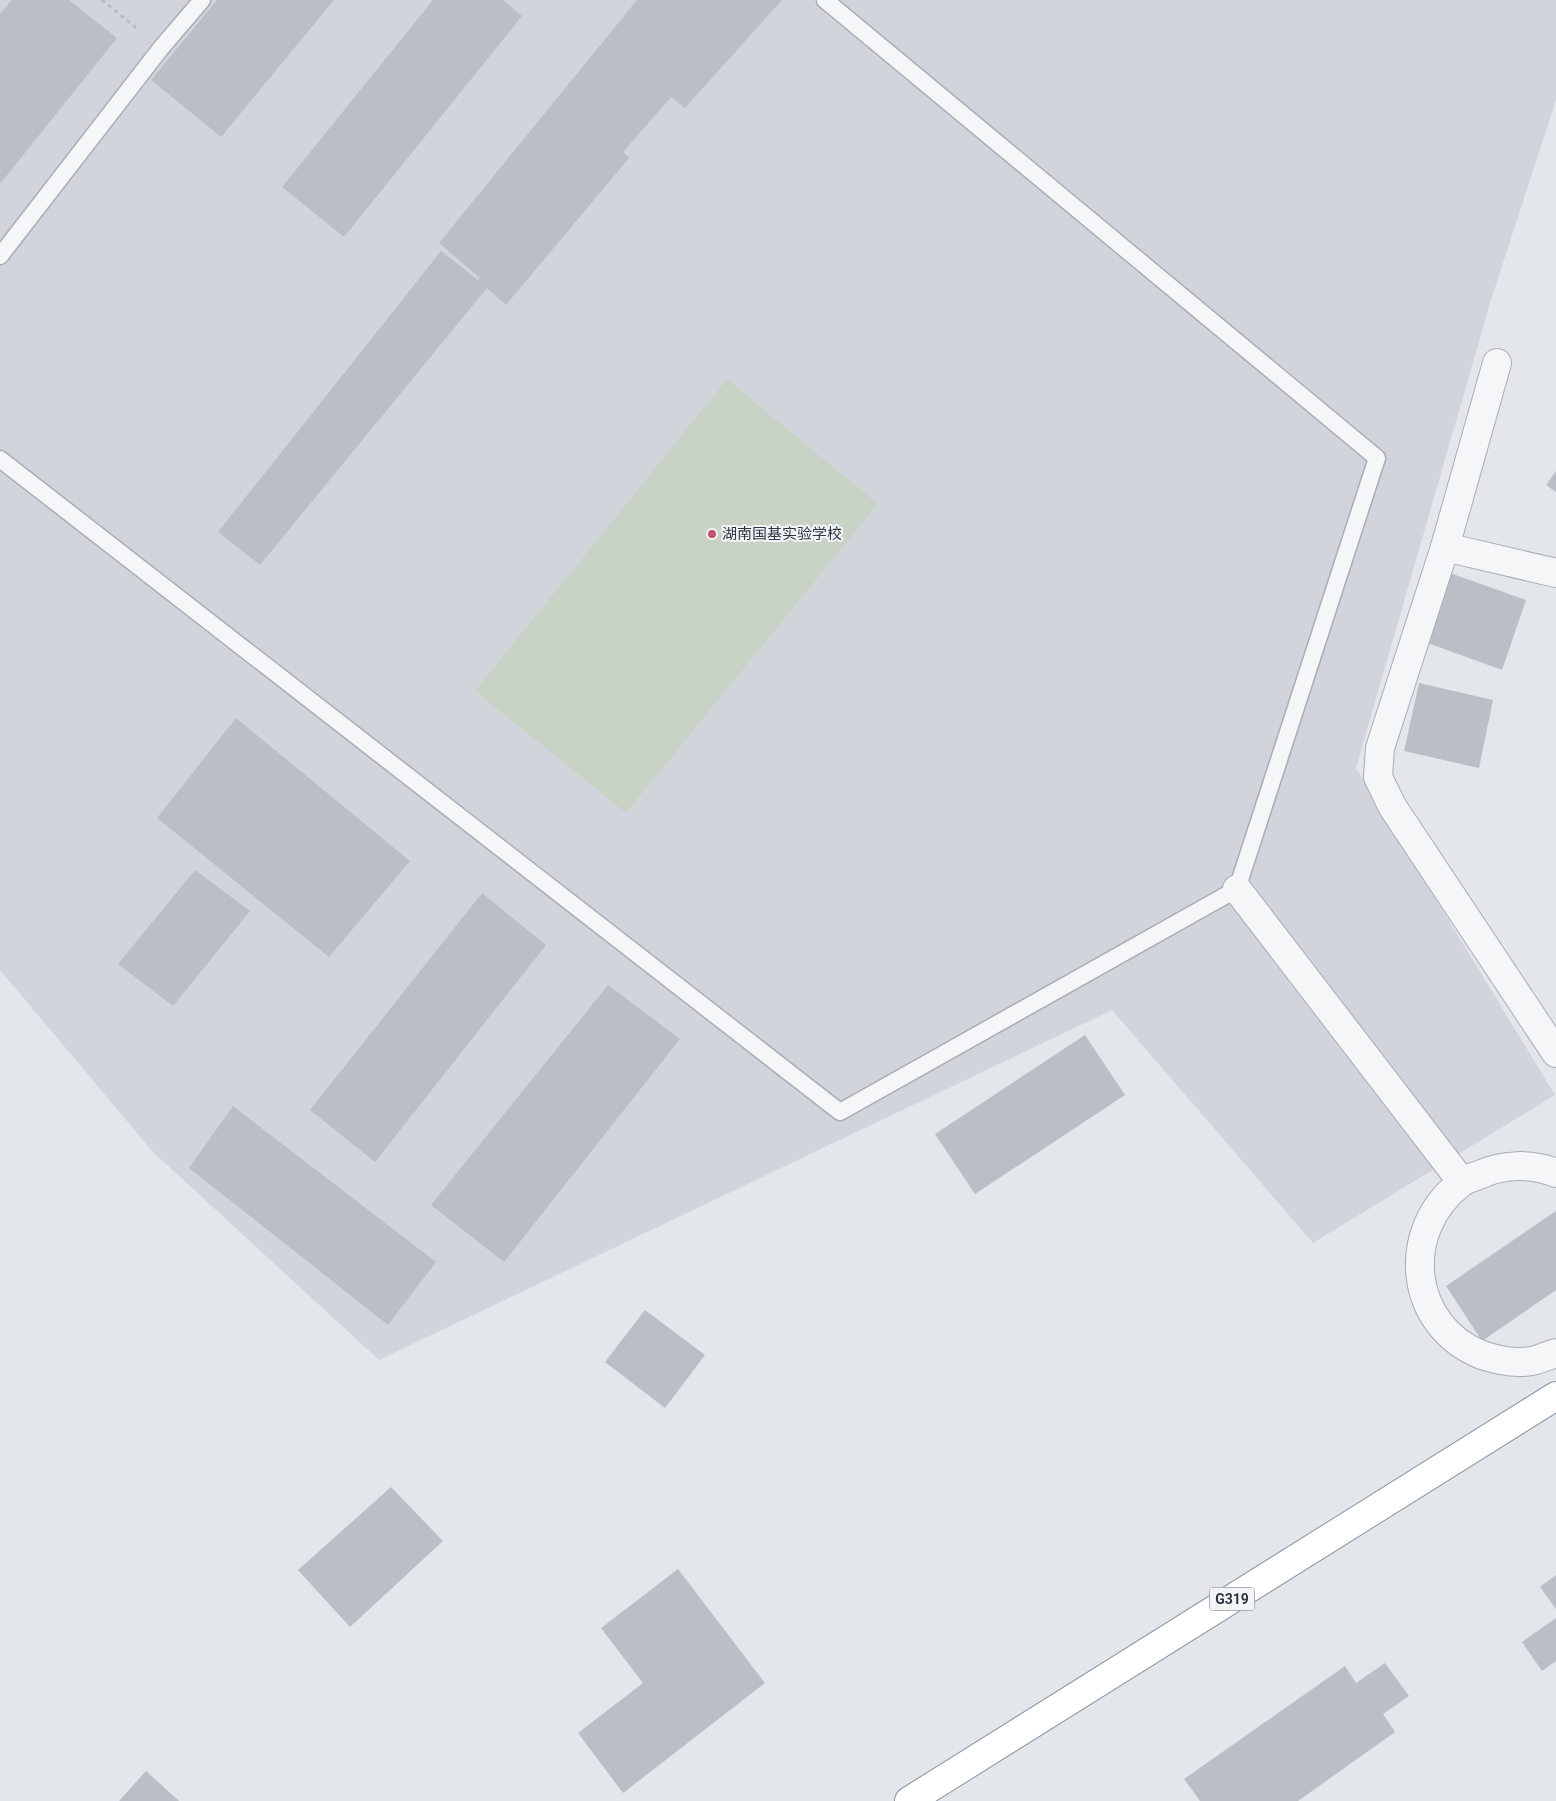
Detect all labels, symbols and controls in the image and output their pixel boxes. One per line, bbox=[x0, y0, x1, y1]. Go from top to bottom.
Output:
place label: 湖南国基实验学校 bbox=[722, 525, 842, 543]
marker: 湖南国基实验学校 bbox=[706, 528, 718, 540]
road number: G319 bbox=[1210, 1588, 1254, 1610]

